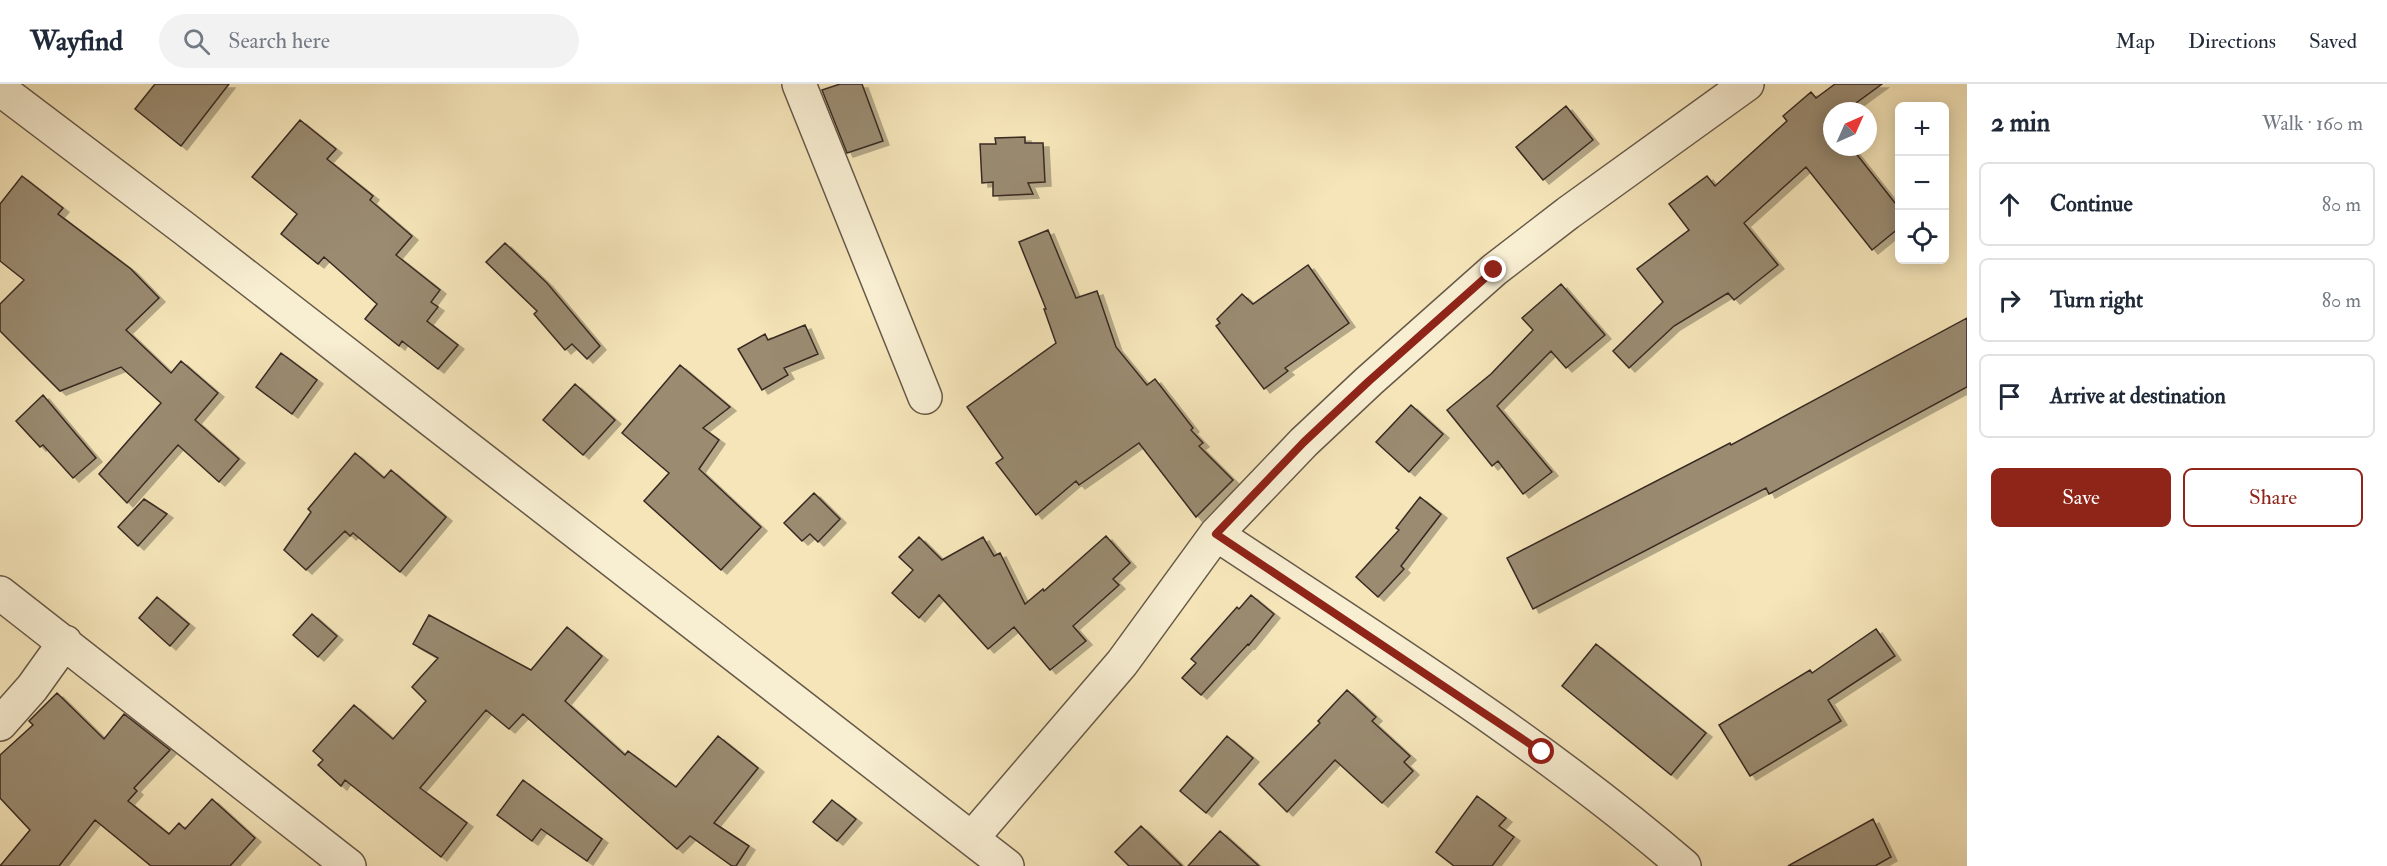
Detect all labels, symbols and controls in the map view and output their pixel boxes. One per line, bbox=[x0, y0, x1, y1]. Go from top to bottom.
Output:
search box bbox=[159, 14, 579, 68]
text: Wayfind bbox=[30, 24, 123, 59]
icon: search bbox=[180, 25, 213, 58]
text: Search here bbox=[228, 27, 330, 55]
text: Map bbox=[2115, 28, 2155, 55]
text: Directions bbox=[2188, 28, 2276, 55]
text: Saved bbox=[2309, 28, 2357, 55]
north arrow bbox=[1823, 102, 1877, 156]
map controls bbox=[1895, 102, 1949, 264]
button: + bbox=[1895, 102, 1949, 156]
text: 2 min bbox=[1991, 107, 2050, 139]
text: Walk · 160 m bbox=[2262, 111, 2363, 136]
button: − bbox=[1895, 156, 1949, 210]
icon: ahead bbox=[1993, 188, 2026, 221]
text: Continue bbox=[2050, 190, 2133, 218]
text: 80 m bbox=[2322, 192, 2361, 217]
button: locate bbox=[1895, 210, 1949, 264]
route end bbox=[1480, 256, 1506, 282]
icon: right bbox=[1993, 284, 2026, 317]
text: Turn right bbox=[2050, 286, 2143, 314]
text: 80 m bbox=[2322, 288, 2361, 313]
icon: arrive bbox=[1993, 380, 2026, 413]
text: Arrive at destination bbox=[2050, 382, 2226, 410]
button: Save bbox=[1991, 468, 2171, 527]
button: Share bbox=[2183, 468, 2363, 527]
route start bbox=[1528, 738, 1554, 764]

